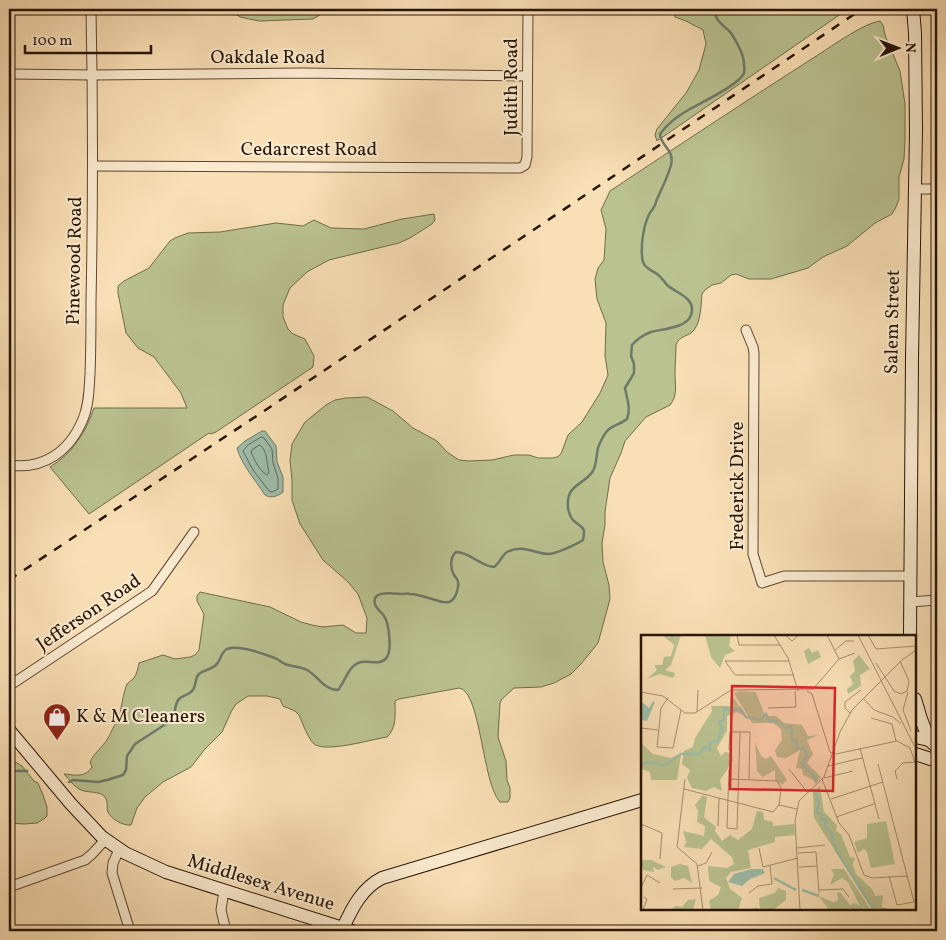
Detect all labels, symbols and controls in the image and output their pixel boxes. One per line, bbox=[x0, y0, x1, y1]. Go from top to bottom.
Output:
scale bar bbox=[25, 22, 151, 54]
north arrow bbox=[874, 22, 924, 72]
text: 100 m bbox=[32, 31, 72, 52]
street label: Judith Road bbox=[499, 38, 525, 136]
text: N bbox=[900, 43, 919, 53]
street label: Oakdale Road bbox=[211, 45, 326, 71]
street label: Cedarcrest Road bbox=[241, 137, 377, 163]
street label: Pinewood Road bbox=[61, 196, 89, 326]
street label: Salem Street bbox=[879, 269, 907, 375]
street label: Frederick Drive bbox=[725, 421, 751, 551]
street label: Jefferson Road bbox=[32, 568, 146, 658]
inset map bbox=[641, 635, 916, 910]
shop icon: K & M Cleaners bbox=[42, 702, 72, 741]
place label: K & M Cleaners bbox=[76, 704, 205, 730]
street label: Middlesex Avenue bbox=[184, 848, 338, 918]

